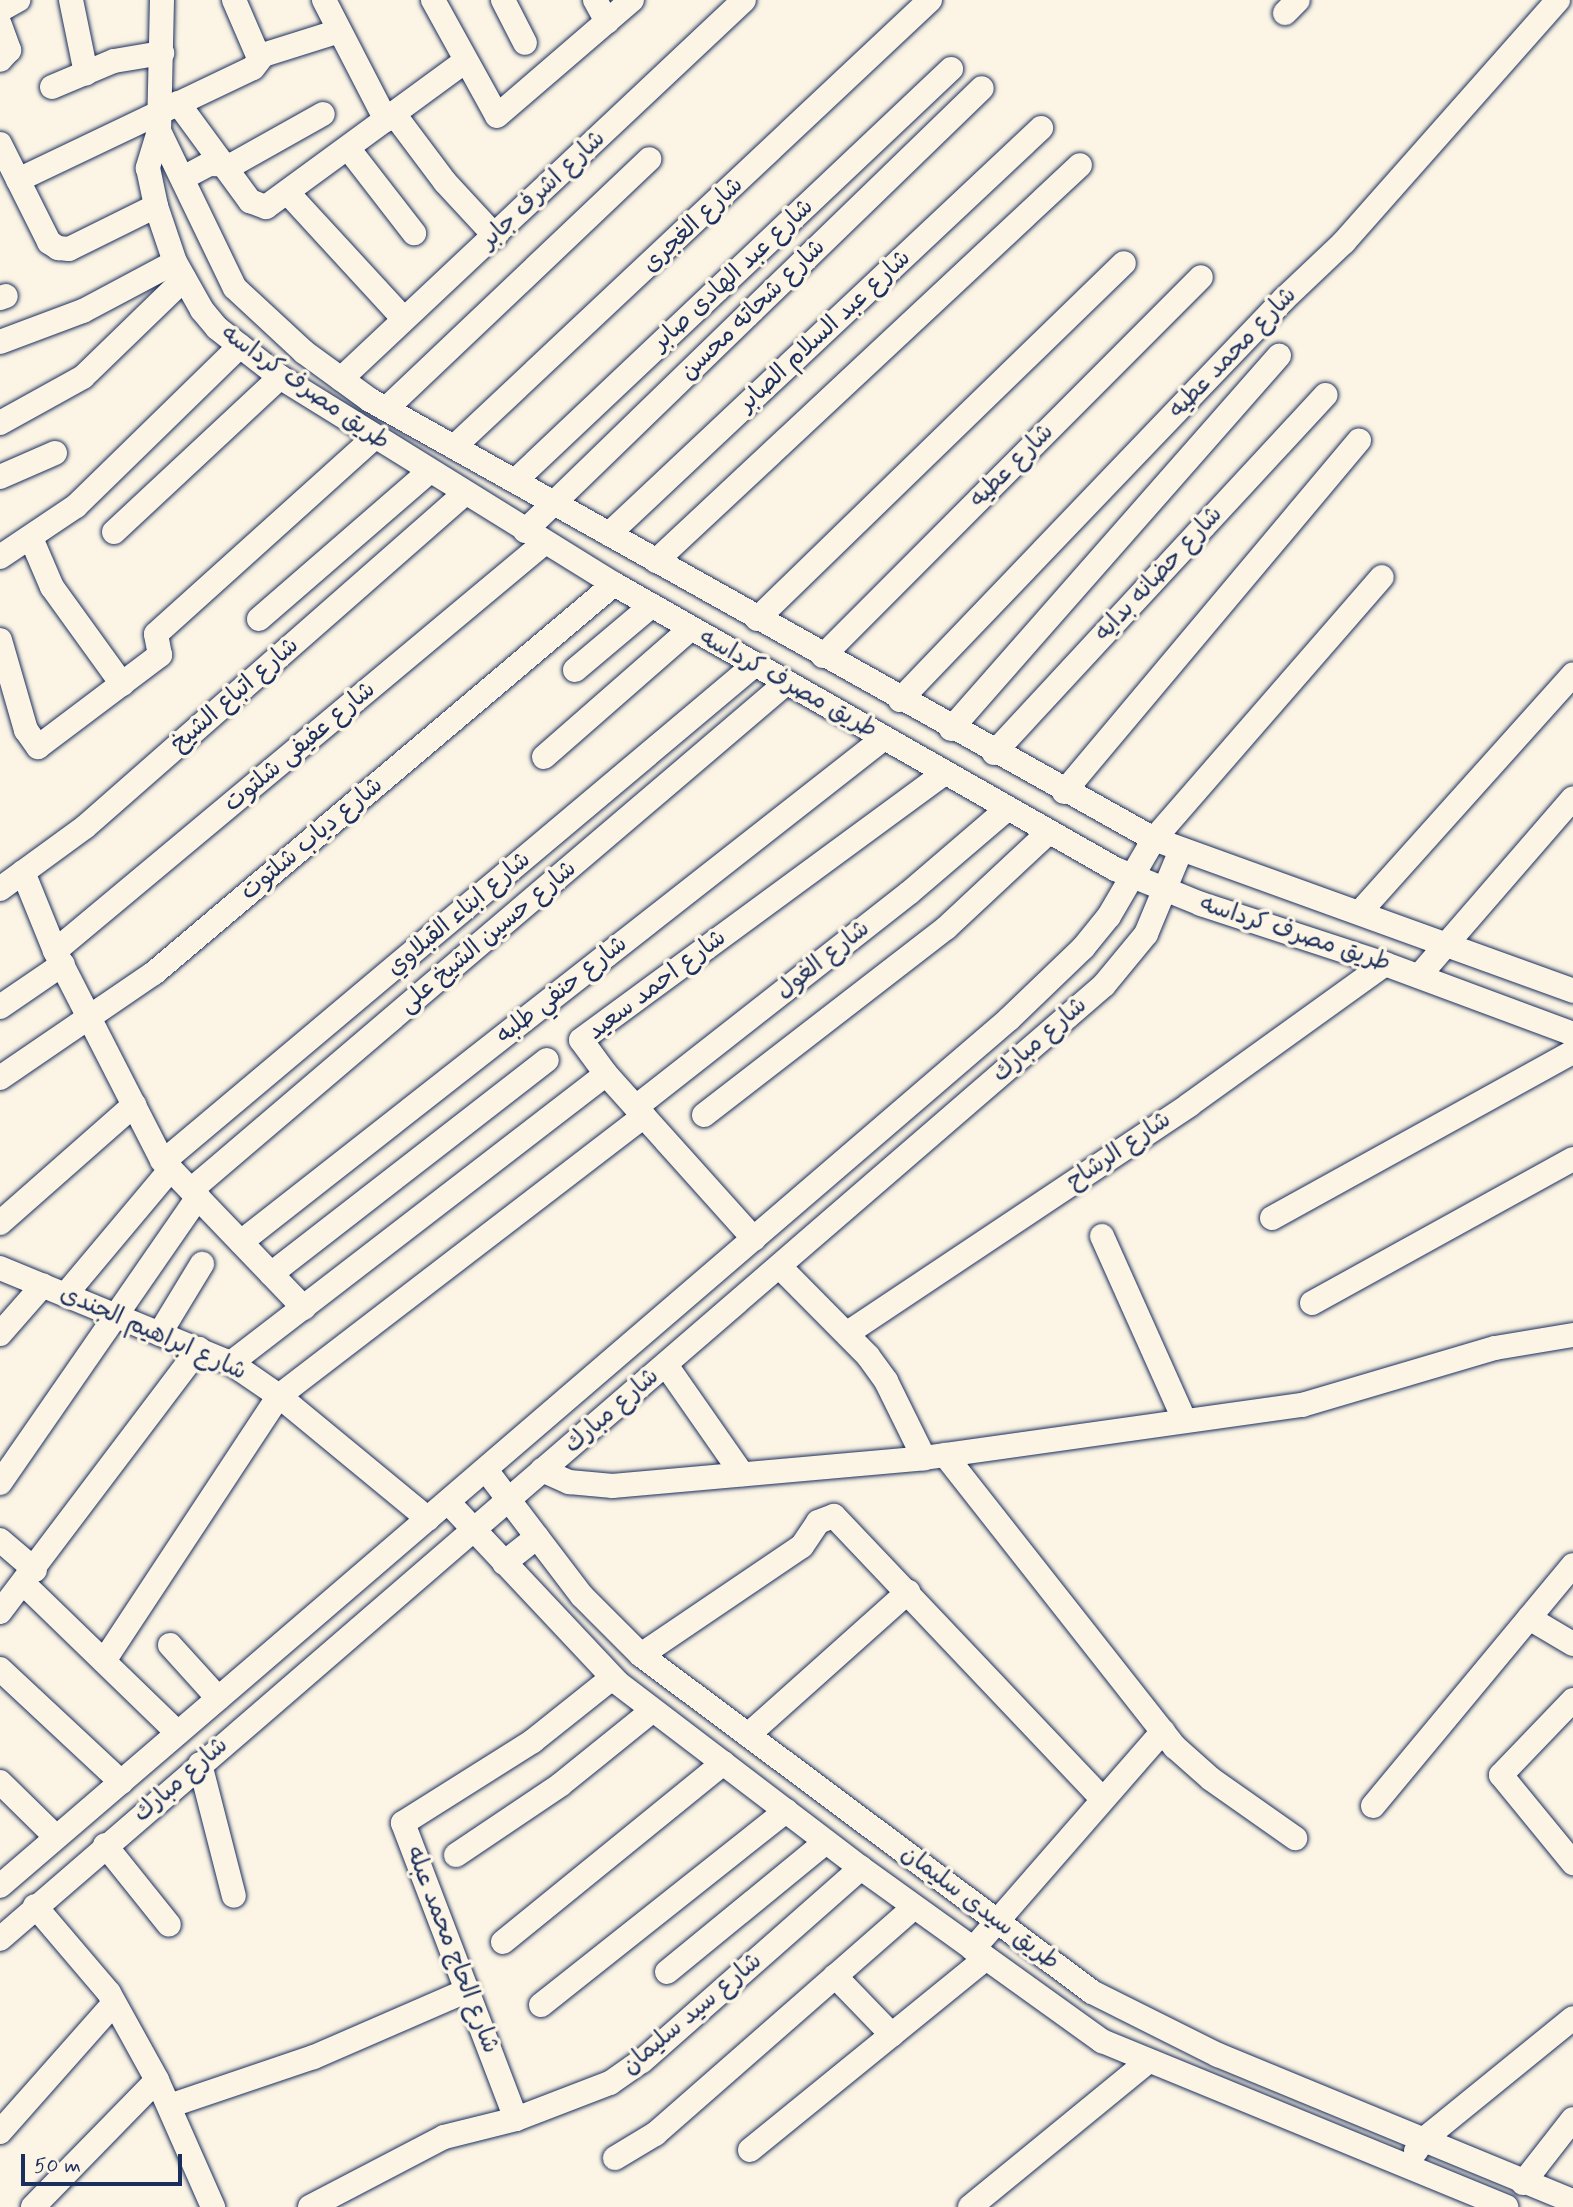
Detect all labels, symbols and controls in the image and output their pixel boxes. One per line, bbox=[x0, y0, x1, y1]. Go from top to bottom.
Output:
street label: شارع اشرف جابر bbox=[475, 125, 611, 255]
street label: شارع الغجرى bbox=[637, 171, 749, 279]
street label: شارع عبد الهادى صابر bbox=[646, 193, 820, 357]
street label: شارع شحاته محسن bbox=[674, 233, 832, 387]
street label: شارع عبد السلام الصابر bbox=[733, 244, 917, 418]
street label: شارع محمد عطيه bbox=[1163, 281, 1303, 425]
street label: طريق مصرف كرداسه bbox=[215, 319, 395, 457]
street label: شارع عطيه bbox=[964, 418, 1060, 514]
street label: شارع حضانه بدايه bbox=[1089, 500, 1229, 648]
street label: طريق مصرف كرداسه bbox=[694, 623, 882, 745]
street label: شارع اتباع الشيخ bbox=[165, 632, 305, 758]
street label: شارع عفيفى شلتوت bbox=[219, 675, 381, 819]
street label: شارع دياب شلتوت bbox=[235, 771, 389, 907]
street label: شارع ابناء القبلاوي bbox=[381, 845, 537, 983]
street label: شارع حسين الشيخ على bbox=[394, 854, 582, 1020]
street label: طريق مصرف كرداسه bbox=[1196, 890, 1394, 978]
street label: شارع الغول bbox=[770, 914, 876, 1006]
street label: شارع احمد سعيد bbox=[582, 924, 732, 1046]
street label: شارع حنفي طلبه bbox=[491, 930, 633, 1050]
street label: شارع مبارك bbox=[987, 991, 1093, 1089]
street label: شارع الرشاح bbox=[1061, 1106, 1177, 1196]
street label: شارع ابراهيم الجندى bbox=[56, 1279, 250, 1387]
street label: شارع مبارك bbox=[559, 1362, 665, 1460]
street label: شارع مبارك bbox=[128, 1731, 234, 1829]
street label: طريق سيدى سليمان bbox=[895, 1839, 1065, 1977]
street label: شارع الحاج محمد عبله bbox=[399, 1842, 505, 2058]
street label: شارع سيد سليمان bbox=[616, 1947, 768, 2081]
scale bar bbox=[24, 2140, 186, 2184]
text: 50 m bbox=[34, 2152, 81, 2180]

